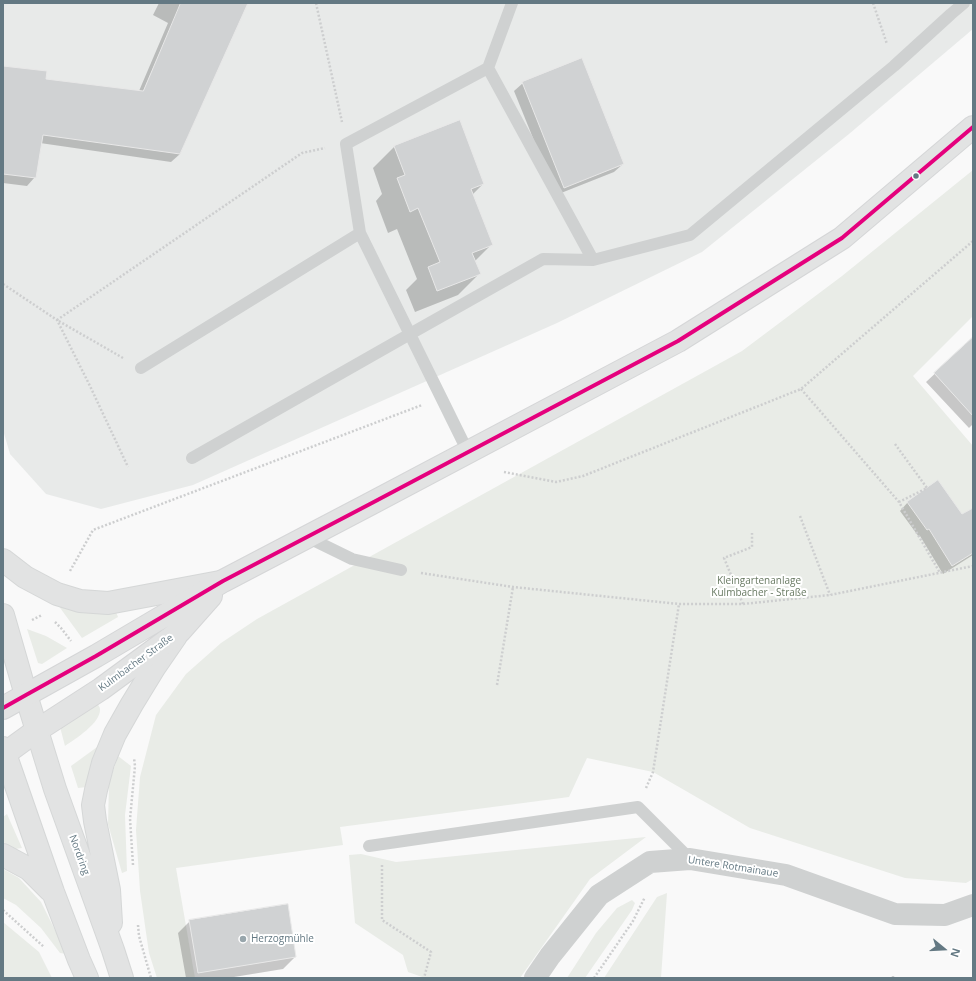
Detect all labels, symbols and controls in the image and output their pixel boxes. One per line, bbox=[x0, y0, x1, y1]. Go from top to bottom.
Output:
unlabelled marker bbox=[911, 171, 921, 181]
park label: Kleingartenanlage Kulmbacher - Straße bbox=[711, 575, 807, 598]
street label: Kulmbacher Straße bbox=[96, 632, 176, 694]
street label: Nordring bbox=[66, 833, 92, 877]
street label: Untere Rotmainaue bbox=[687, 854, 779, 880]
north arrow bbox=[924, 929, 964, 969]
place label: Herzogmühle bbox=[251, 933, 314, 945]
marker: Herzogmühle bbox=[238, 934, 248, 944]
text: N bbox=[947, 946, 964, 959]

